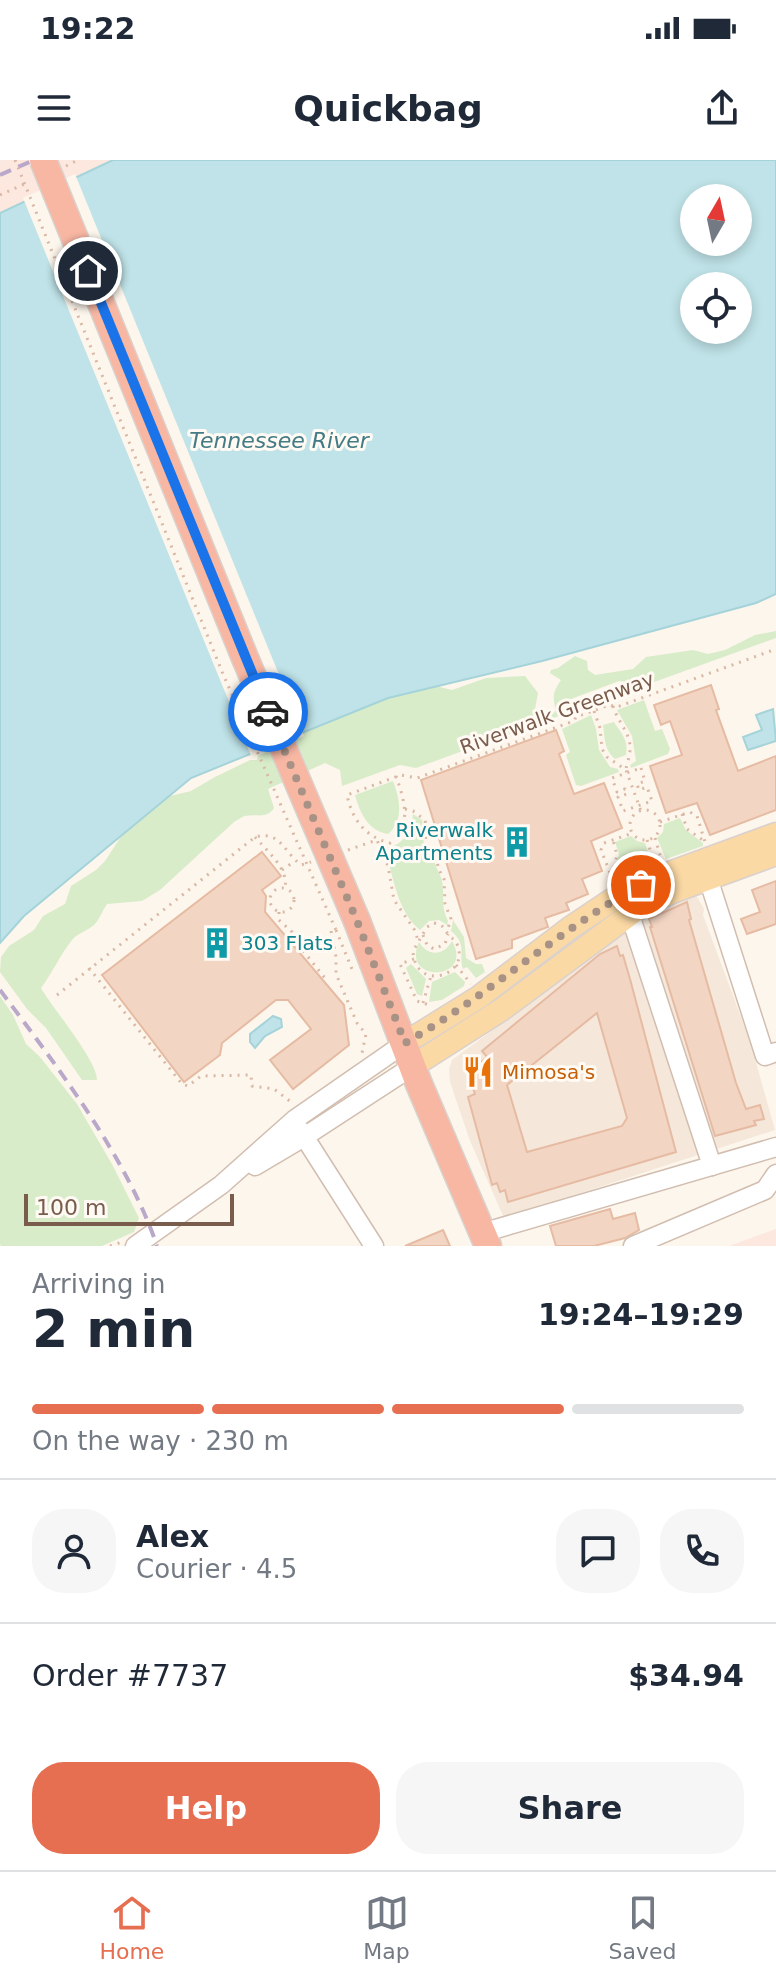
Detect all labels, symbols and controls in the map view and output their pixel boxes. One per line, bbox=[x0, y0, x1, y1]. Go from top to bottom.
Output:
text: 19:22 bbox=[40, 11, 136, 46]
icon: menu bbox=[32, 86, 76, 130]
icon: share bbox=[700, 86, 744, 130]
text: Quickbag bbox=[293, 88, 483, 129]
north arrow bbox=[680, 184, 752, 256]
map controls bbox=[680, 184, 752, 344]
pin bbox=[54, 237, 122, 305]
icon: home bbox=[66, 249, 110, 293]
button: locate bbox=[680, 272, 752, 344]
water label: Tennessee River bbox=[189, 428, 371, 453]
street label: Riverwalk Greenway bbox=[457, 667, 658, 759]
courier bbox=[228, 672, 308, 752]
icon: car bbox=[246, 690, 290, 734]
place label: Riverwalk Apartments bbox=[376, 818, 493, 865]
building icon: Riverwalk Apartments bbox=[500, 825, 534, 859]
pin bbox=[607, 851, 675, 919]
icon: bag bbox=[619, 863, 663, 907]
building icon: 303 Flats bbox=[200, 926, 234, 960]
place label: 303 Flats bbox=[241, 931, 333, 955]
restaurant icon: Mimosa's bbox=[461, 1055, 495, 1089]
place label: Mimosa's bbox=[502, 1060, 595, 1084]
scale bar bbox=[24, 1190, 234, 1226]
text: 100 m bbox=[36, 1195, 106, 1220]
text: Arriving in bbox=[32, 1269, 166, 1299]
text: 19:24–19:29 bbox=[538, 1297, 744, 1332]
text: 2 min bbox=[32, 1299, 195, 1359]
text: On the way · 230 m bbox=[32, 1426, 289, 1456]
button: person bbox=[32, 1509, 116, 1593]
button: chat bbox=[556, 1509, 640, 1593]
button: phone bbox=[660, 1509, 744, 1593]
text: Alex bbox=[136, 1519, 209, 1554]
text: Courier · 4.5 bbox=[136, 1554, 297, 1584]
text: Order #7737 bbox=[32, 1658, 228, 1693]
text: $34.94 bbox=[628, 1658, 744, 1693]
button: Help bbox=[32, 1762, 380, 1854]
button: Share bbox=[396, 1762, 744, 1854]
tab: Home bbox=[99, 1891, 164, 1964]
tab: Map bbox=[363, 1891, 410, 1964]
tab: Saved bbox=[609, 1891, 677, 1964]

